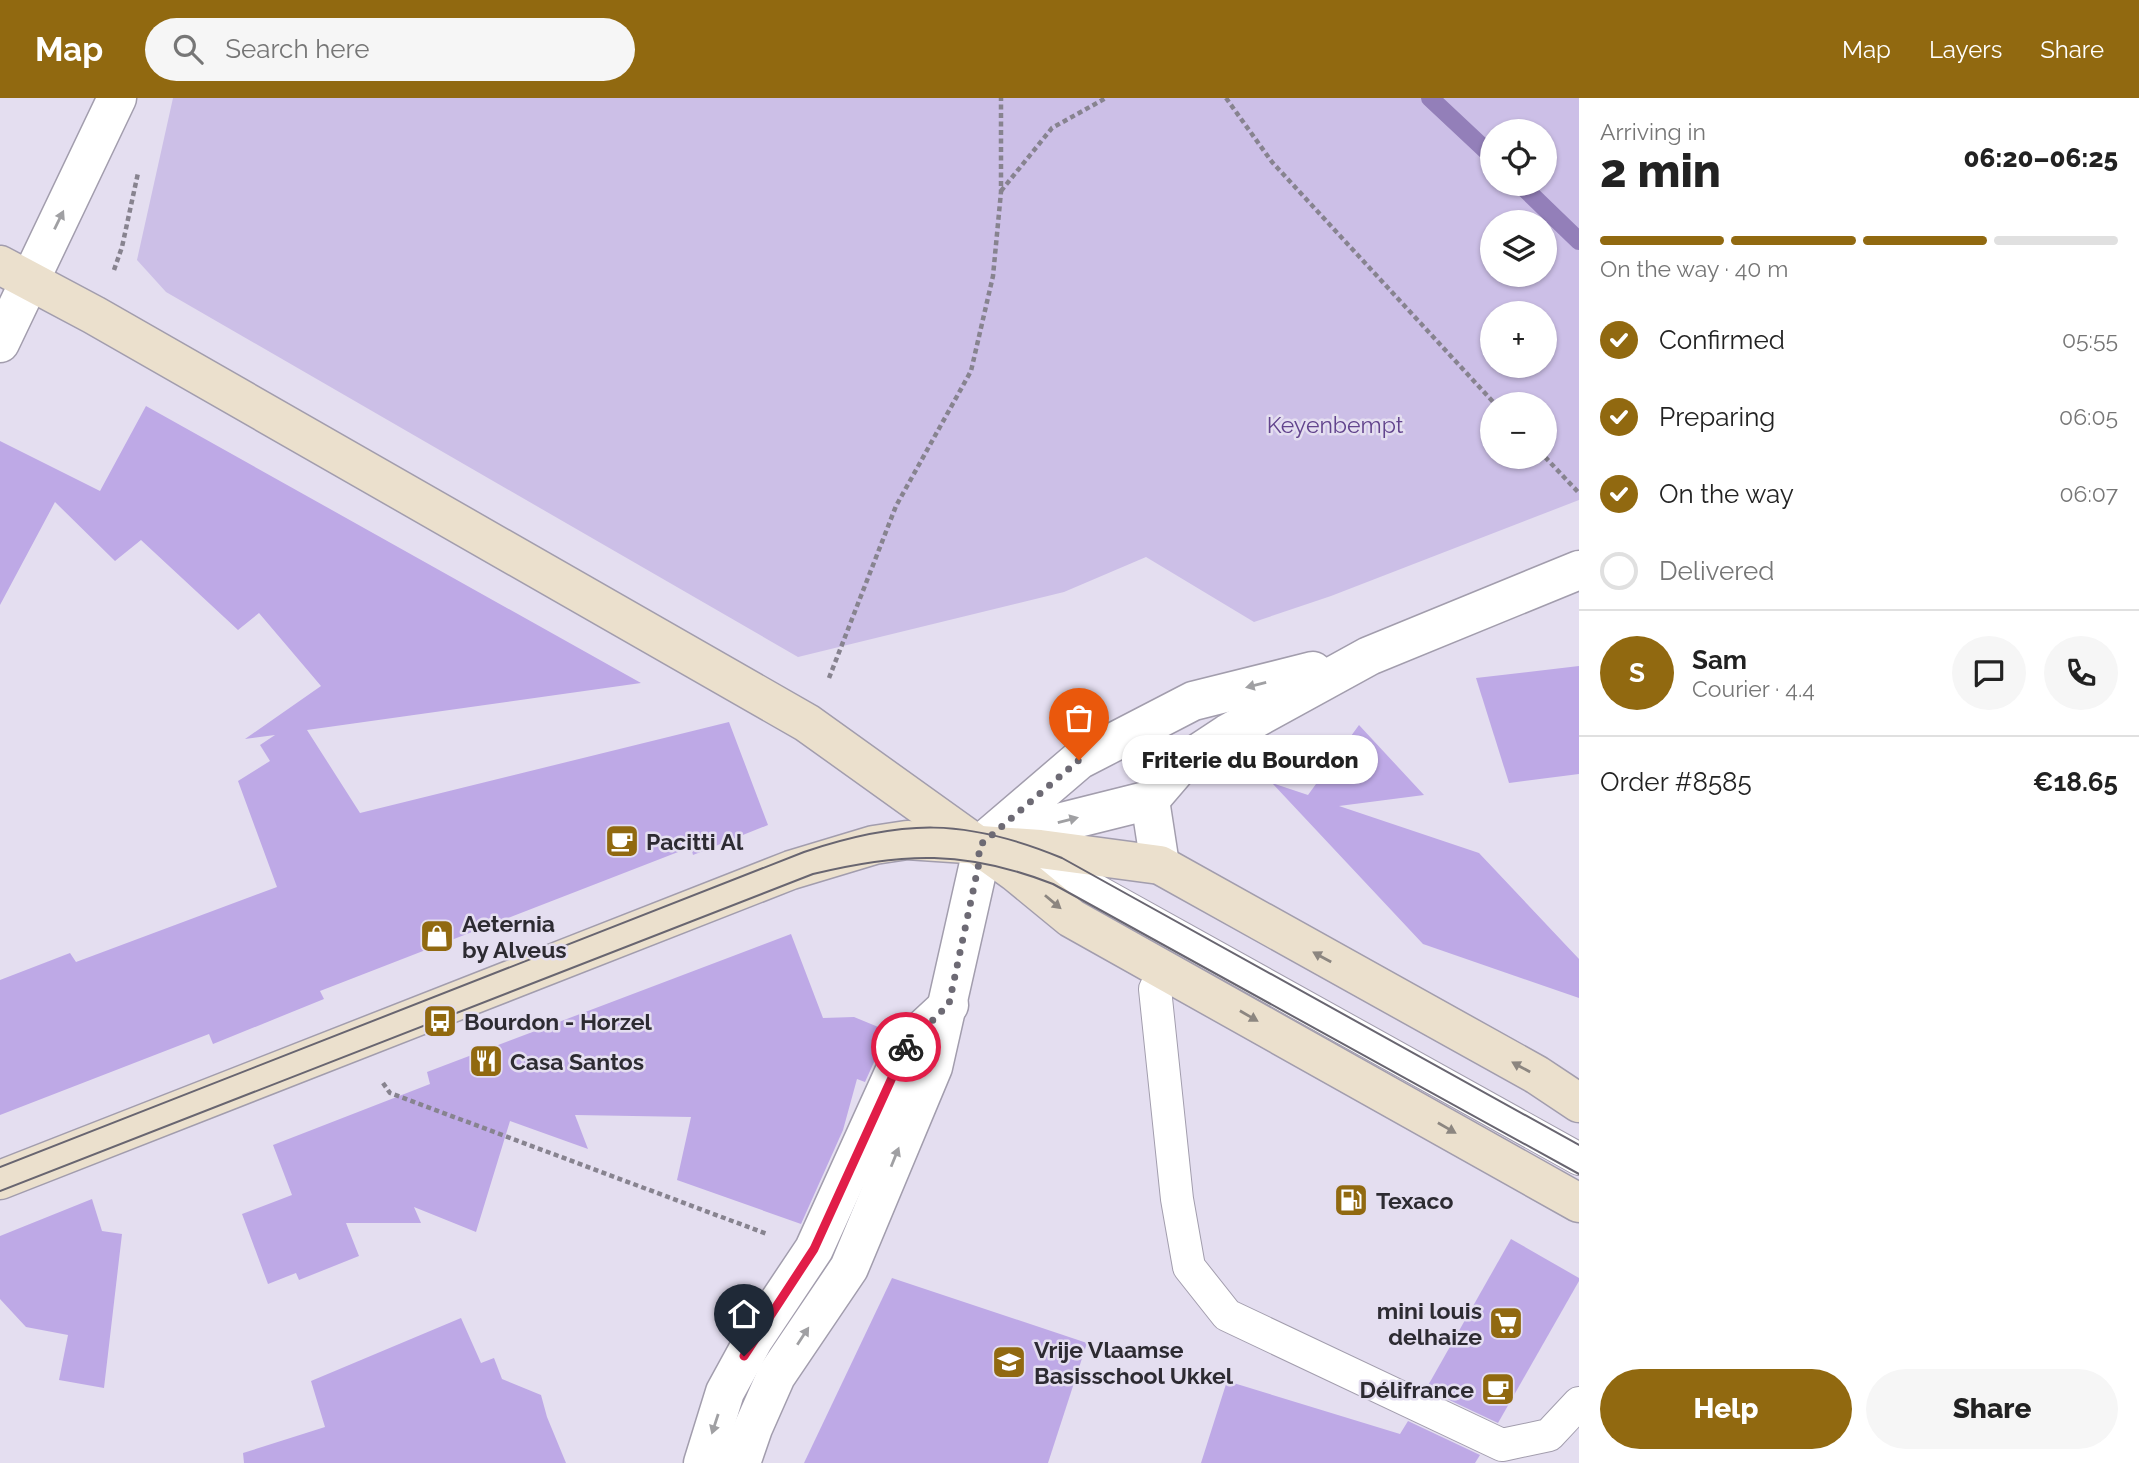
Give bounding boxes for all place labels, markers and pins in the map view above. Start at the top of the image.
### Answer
pin [1049,688,1109,760]
callout: Friterie du Bourdon [1121,736,1376,784]
cafe icon: Pacitti Al [603,822,641,860]
place label: Pacitti Al [646,828,744,855]
place label: Aeternia by Alveus [462,910,567,963]
shop icon: Aeternia by Alveus [418,917,456,955]
bus stop icon: Bourdon - Horzel [421,1002,459,1040]
place label: Bourdon - Horzel [464,1008,653,1035]
restaurant icon: Casa Santos [467,1042,505,1080]
place label: Casa Santos [510,1048,644,1075]
fuel station icon: Texaco [1332,1181,1370,1219]
place label: Texaco [1376,1187,1453,1214]
pin [714,1284,774,1356]
place label: mini louis delhaize [1377,1297,1482,1350]
supermarket icon: mini louis delhaize [1487,1304,1525,1342]
place label: Vrije Vlaamse Basisschool Ukkel [1034,1336,1234,1389]
school or university icon: Vrije Vlaamse Basisschool Ukkel [990,1343,1028,1381]
cafe icon: Délifrance [1479,1370,1517,1408]
place label: Délifrance [1360,1376,1474,1403]

